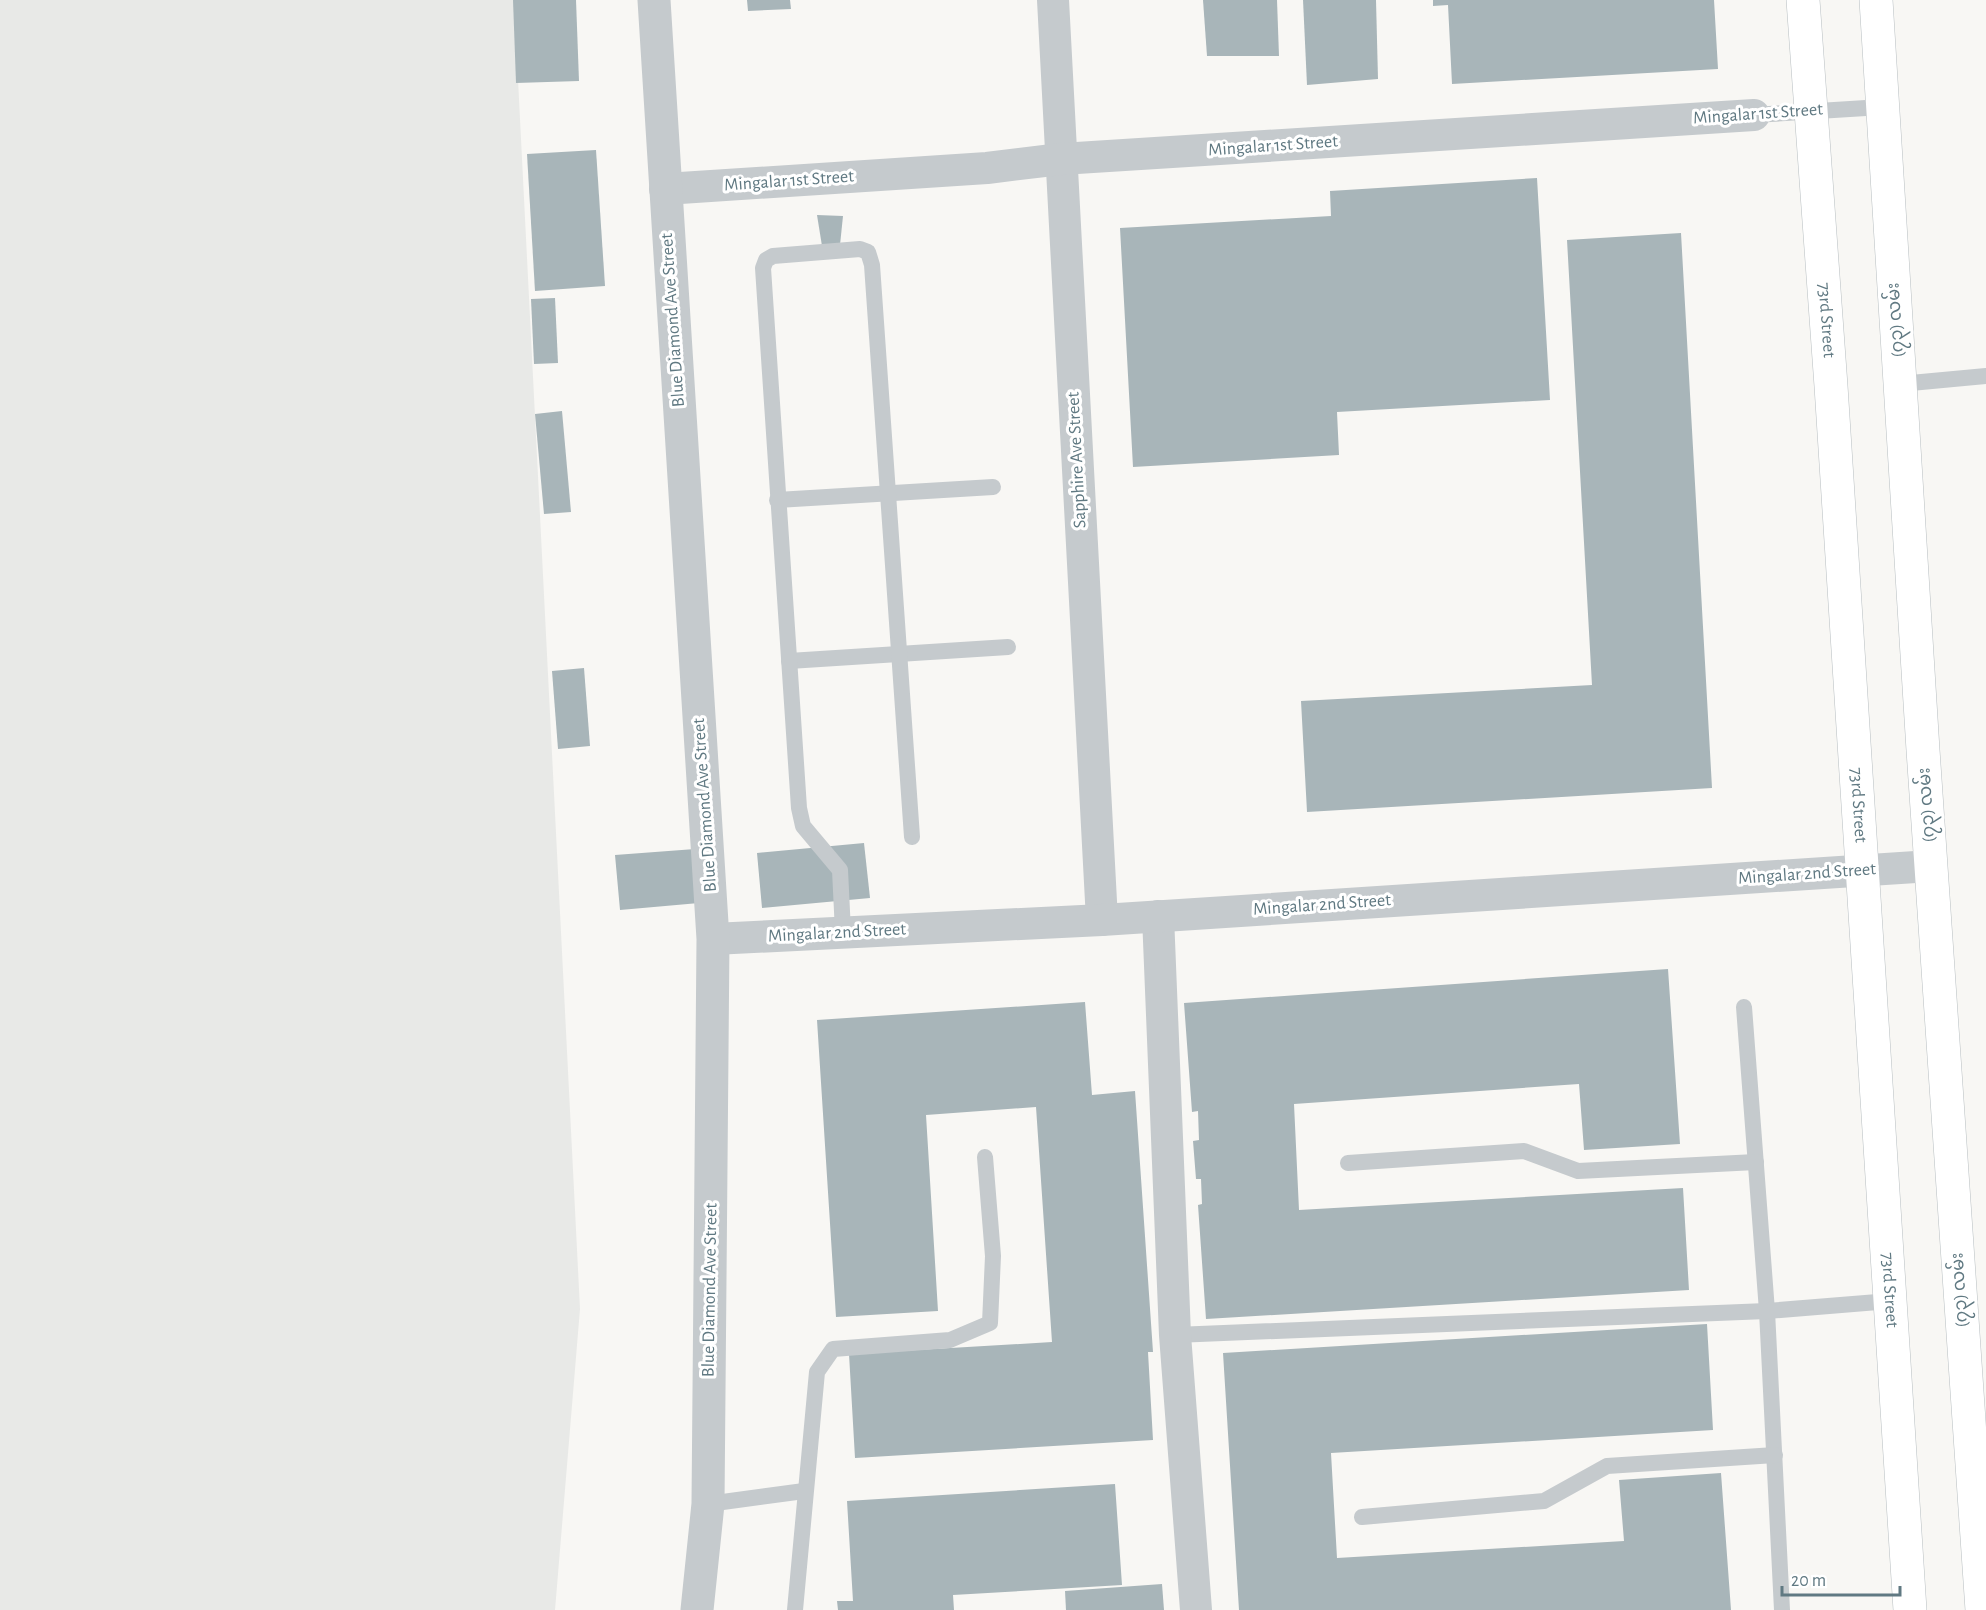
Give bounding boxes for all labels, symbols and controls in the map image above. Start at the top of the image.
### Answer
street label: Mingalar 1st Street [1693,100,1824,128]
street label: Mingalar 1st Street [1208,132,1339,160]
street label: Mingalar 1st Street [724,167,855,195]
street label: Blue Diamond Ave Street [658,232,688,408]
street label: 73rd Street [1815,282,1838,359]
street label: (၇၃) လမ်း [1879,282,1913,358]
street label: Sapphire Ave Street [1064,391,1090,529]
street label: Blue Diamond Ave Street [690,717,720,893]
street label: 73rd Street [1847,767,1869,844]
street label: (၇၃) လမ်း [1910,767,1944,843]
street label: Mingalar 2nd Street [1737,860,1877,888]
street label: Mingalar 2nd Street [1252,891,1392,919]
street label: Mingalar 2nd Street [768,920,907,946]
street label: Blue Diamond Ave Street [699,1202,721,1377]
street label: 73rd Street [1878,1252,1901,1329]
street label: (၇၃) လမ်း [1943,1252,1977,1328]
scale bar [1782,1559,1900,1597]
text: 20 m [1791,1572,1826,1590]

